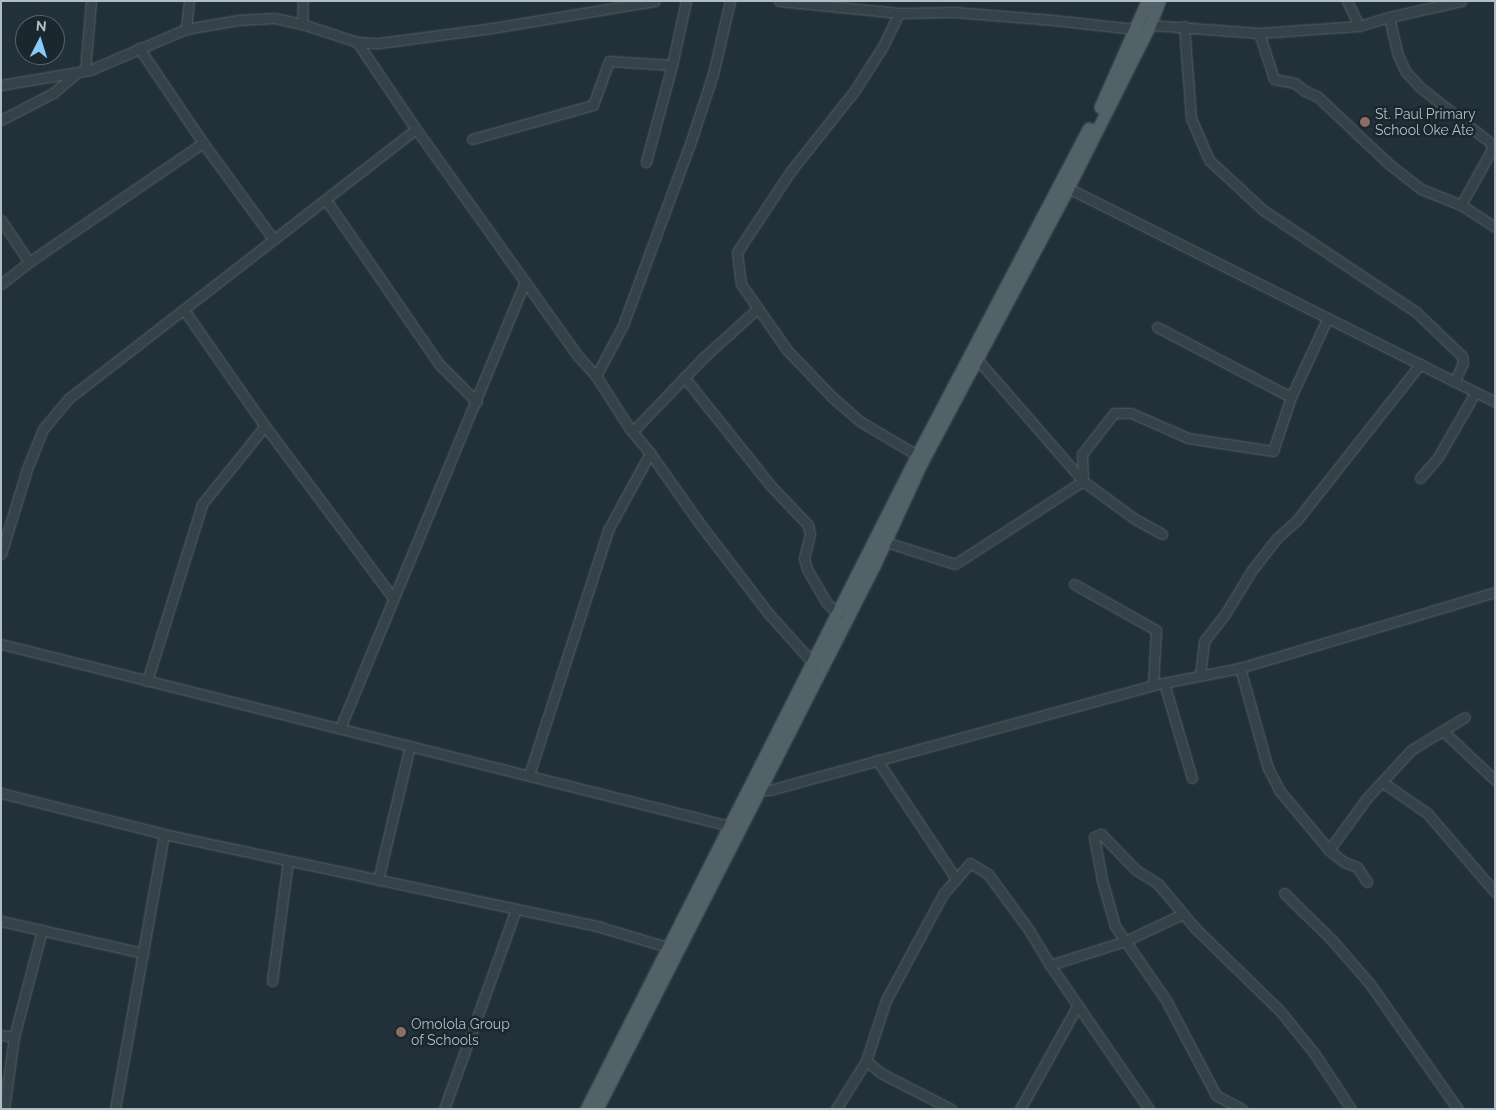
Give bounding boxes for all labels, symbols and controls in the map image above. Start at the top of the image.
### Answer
north arrow [15,15,65,65]
text: N [35,18,47,34]
place label: St. Paul Primary School Oke Ate [1375,106,1476,138]
marker: St. Paul Primary School Oke Ate [1359,116,1371,128]
place label: Omolola Group of Schools [411,1016,510,1048]
marker: Omolola Group of Schools [395,1026,407,1038]

